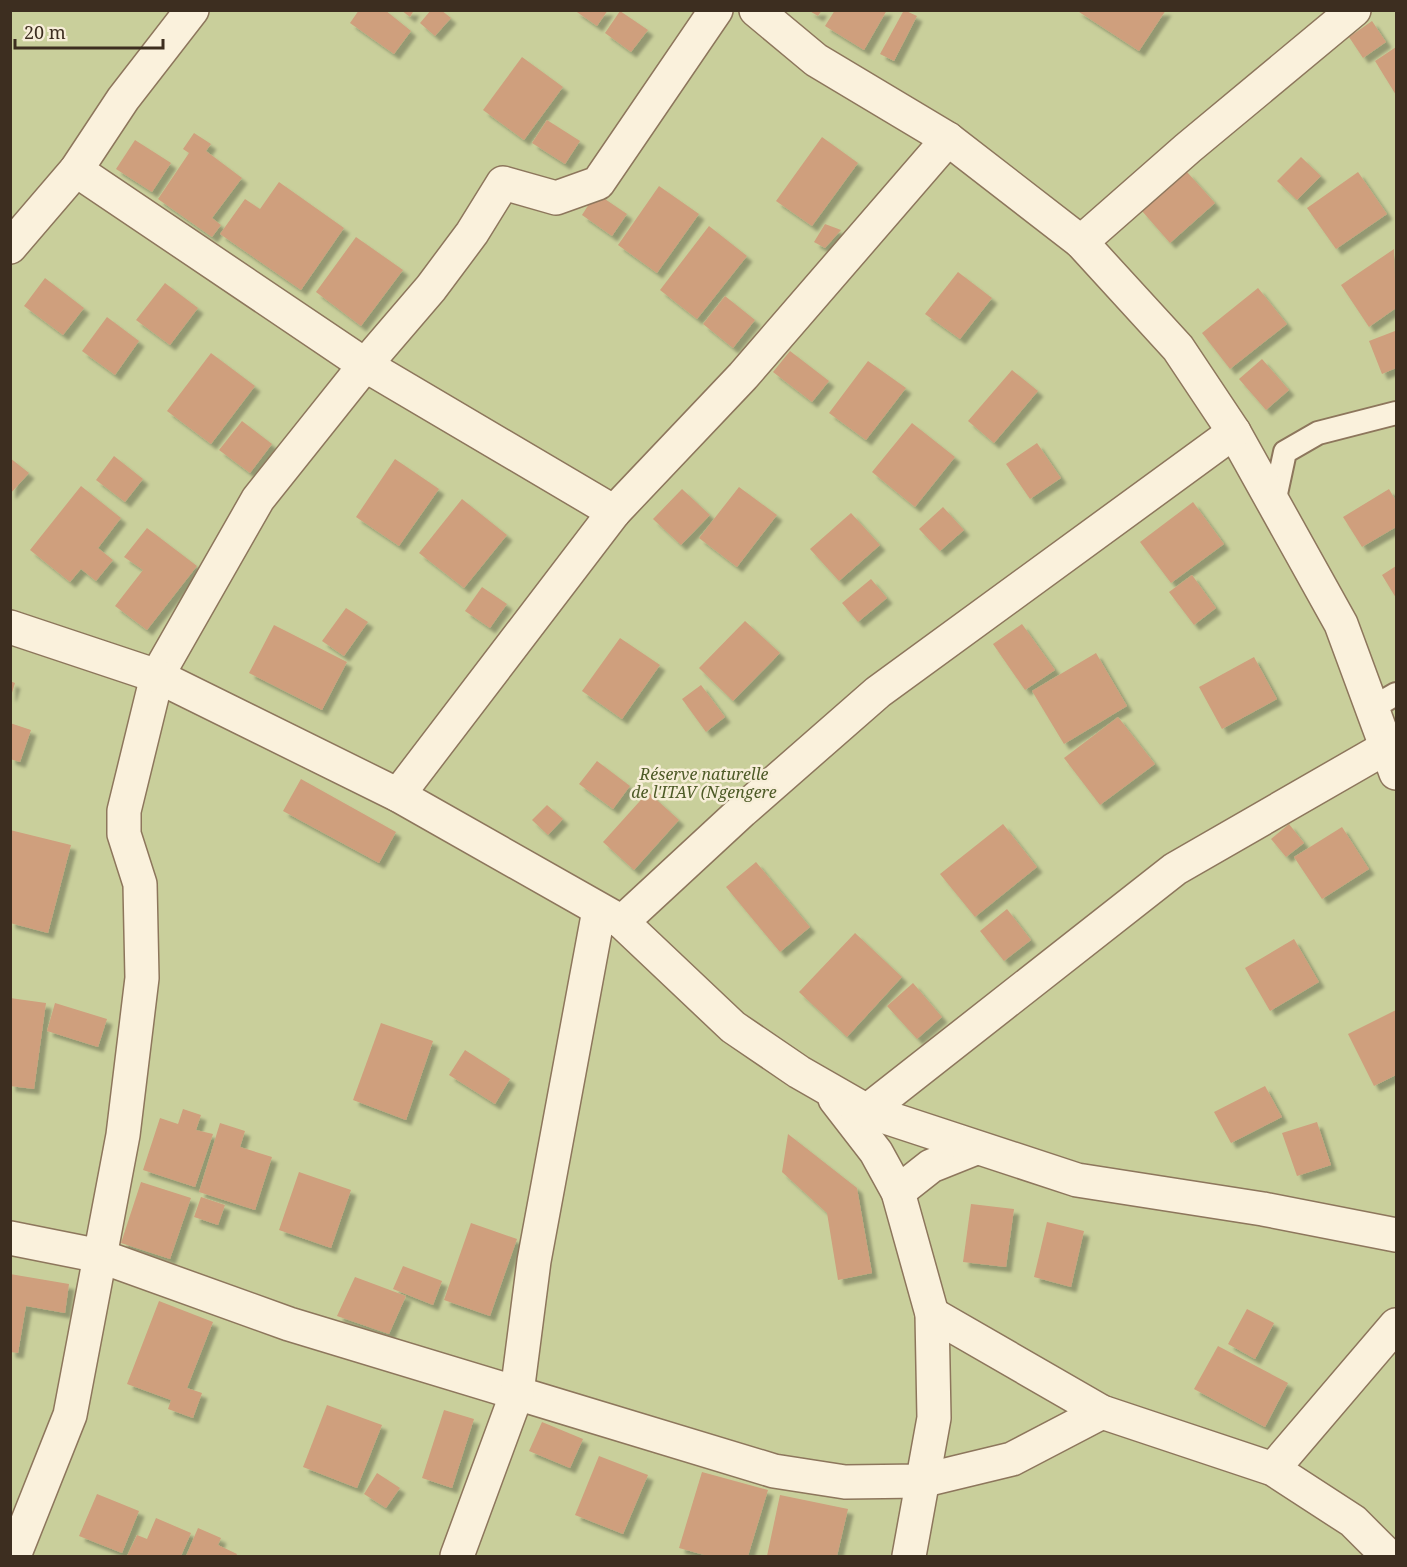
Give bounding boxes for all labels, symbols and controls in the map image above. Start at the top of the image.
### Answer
scale bar [15,12,164,50]
text: 20 m [24,20,66,44]
park label: Réserve naturelle de l'ITAV (Ngengere [631,763,777,803]

